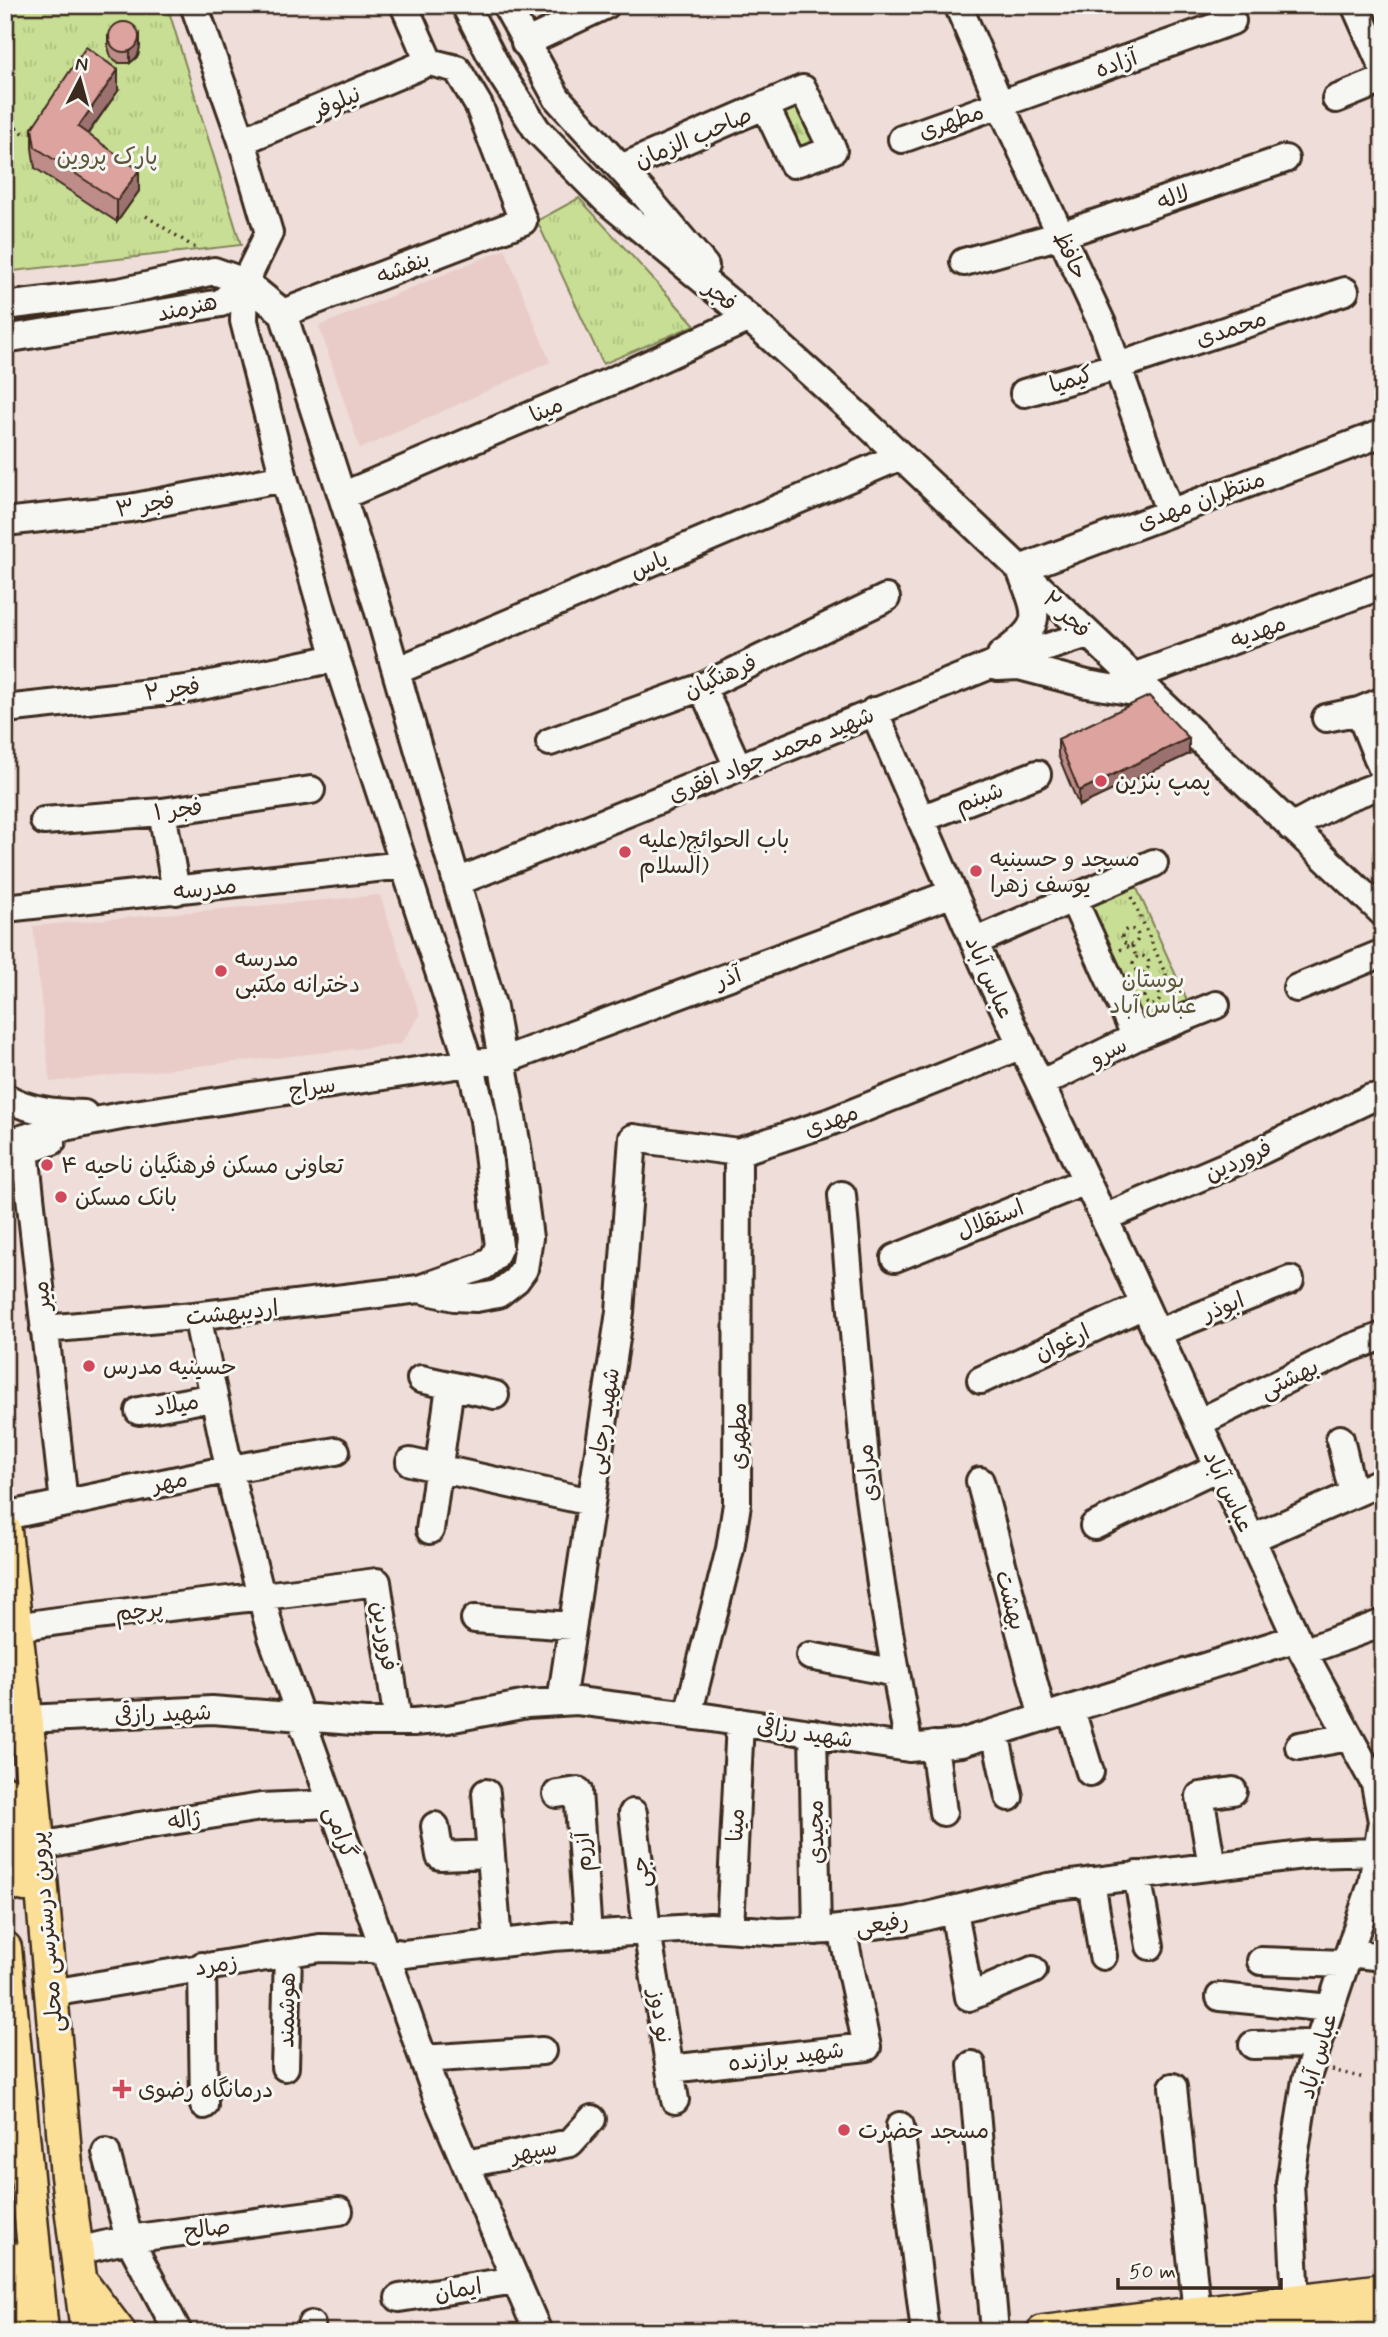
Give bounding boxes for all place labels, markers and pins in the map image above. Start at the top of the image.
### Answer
place label: پمپ بنزین [1115,768,1211,798]
marker: پمپ بنزین [1093,773,1109,789]
place label: باب الحوائج(علیه السلام) [639,826,790,883]
marker: باب الحوائج(علیه السلام) [617,844,633,860]
place label: مسجد و حسینیه یوسف زهرا [990,845,1140,901]
marker: مسجد و حسینیه یوسف زهرا [968,863,984,879]
place label: مدرسه دخترانه مکتبی [235,945,360,1001]
marker: مدرسه دخترانه مکتبی [213,963,229,979]
place label: تعاونی مسکن فرهنگیان ناحیه ۴ [61,1152,344,1182]
marker: تعاونی مسکن فرهنگیان ناحیه ۴ [39,1157,55,1173]
place label: بانک مسکن [75,1184,177,1214]
marker: بانک مسکن [53,1189,69,1205]
place label: حسینیه مدرس [103,1353,237,1383]
marker: حسینیه مدرس [81,1358,97,1374]
place label: درمانگاه رضوی [138,2076,273,2106]
marker: درمانگاه رضوی [112,2079,132,2099]
place label: مسجد حضرت [858,2117,989,2147]
marker: مسجد حضرت [836,2122,852,2138]

